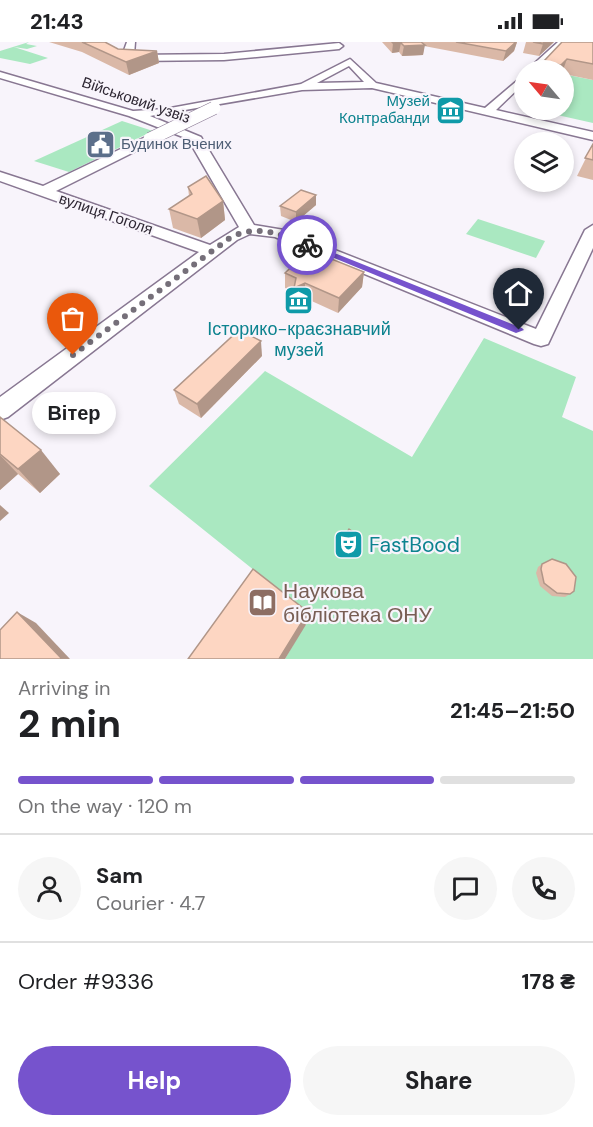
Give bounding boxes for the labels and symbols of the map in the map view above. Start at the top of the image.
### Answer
north arrow [514,60,574,120]
street label: Військовий узвіз [79,72,193,128]
place label: Музей Контрабанди [339,91,430,128]
museum icon: Музей Контрабанди [435,94,467,126]
public building icon: Будинок Вчених [84,128,116,160]
place label: Будинок Вчених [121,134,232,154]
street label: вулиця Гоголя [56,189,156,239]
courier [277,215,337,275]
pin [493,268,544,330]
museum icon: Історико-краєзнавчий музей [283,284,315,316]
pin [47,293,98,355]
place label: Історико-краєзнавчий музей [207,317,391,362]
callout: Вітер [31,391,115,433]
theatre icon: FastBood [332,529,364,561]
place label: FastBood [369,531,460,559]
place label: Наукова бібліотека ОНУ [283,577,432,629]
library icon: Наукова бібліотека ОНУ [246,587,278,619]

